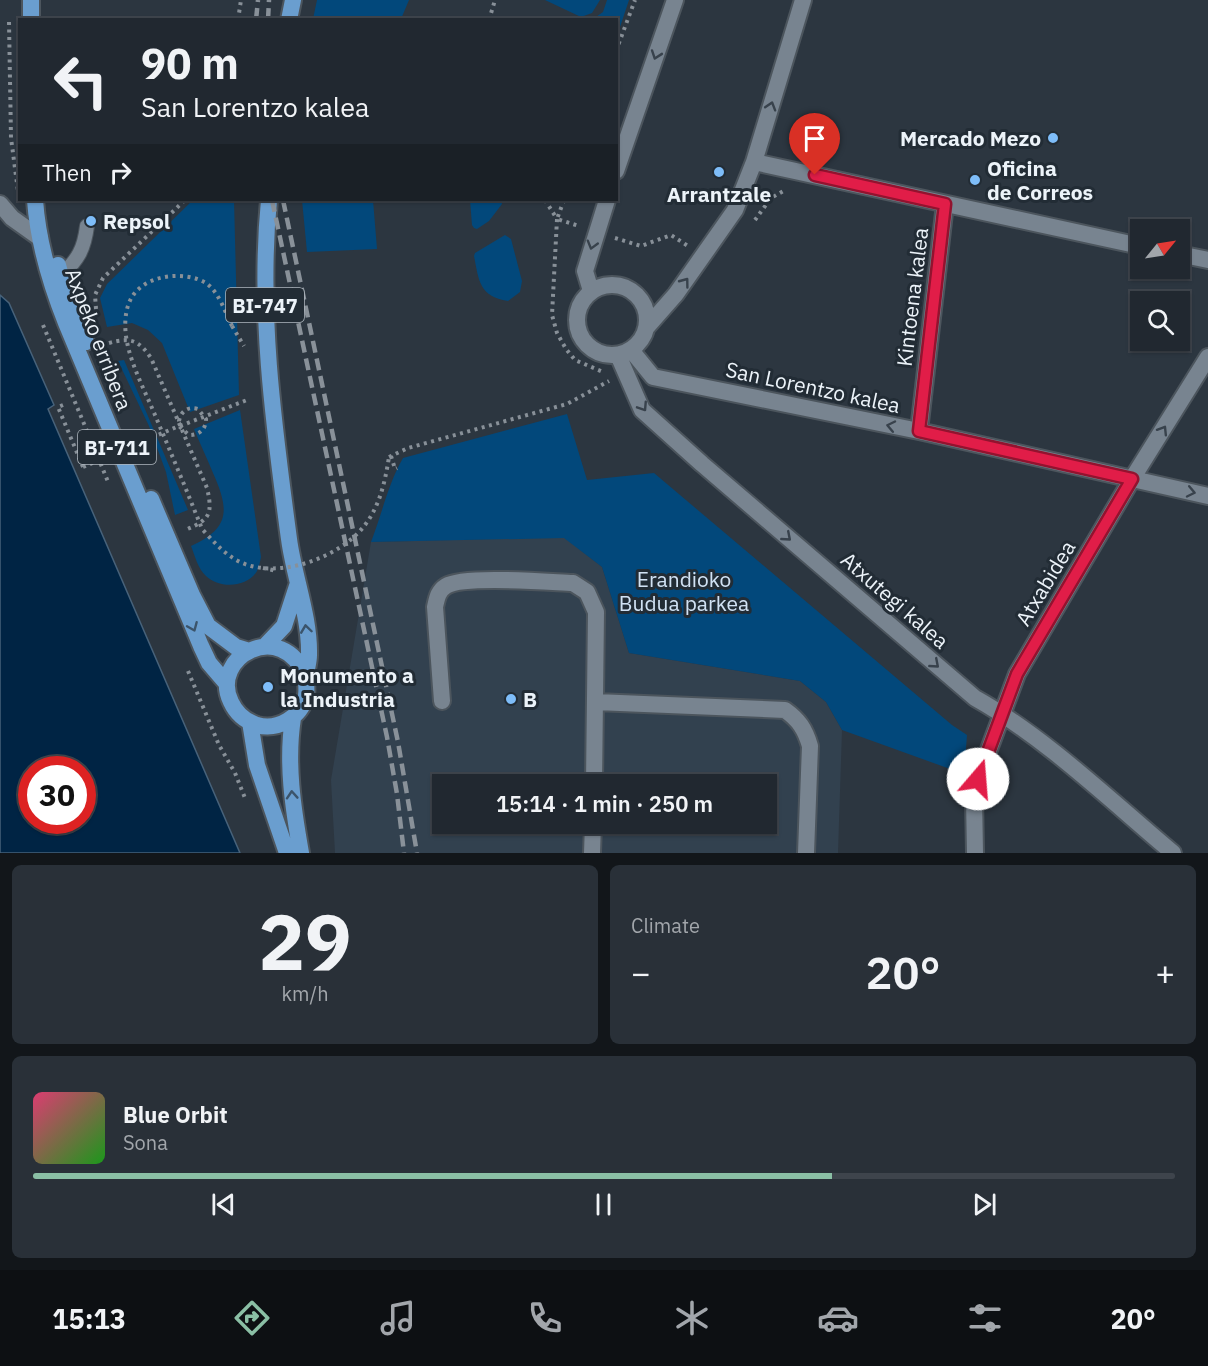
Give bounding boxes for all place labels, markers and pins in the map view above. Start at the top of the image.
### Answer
pin [789,113,840,175]
place label: Mercado Mezo [900,124,1041,152]
marker: Mercado Mezo [1046,131,1060,145]
place label: Oficina de Correos [987,154,1093,206]
marker: Arrantzale [712,165,726,179]
marker: Oficina de Correos [968,173,982,187]
place label: Arrantzale [667,180,771,208]
place label: Repsol [103,207,170,235]
marker: Repsol [84,214,98,228]
place label: Monumento a la Industria [280,661,414,713]
marker: Monumento a la Industria [261,680,275,694]
place label: B [523,685,537,713]
marker: B [504,692,518,706]

